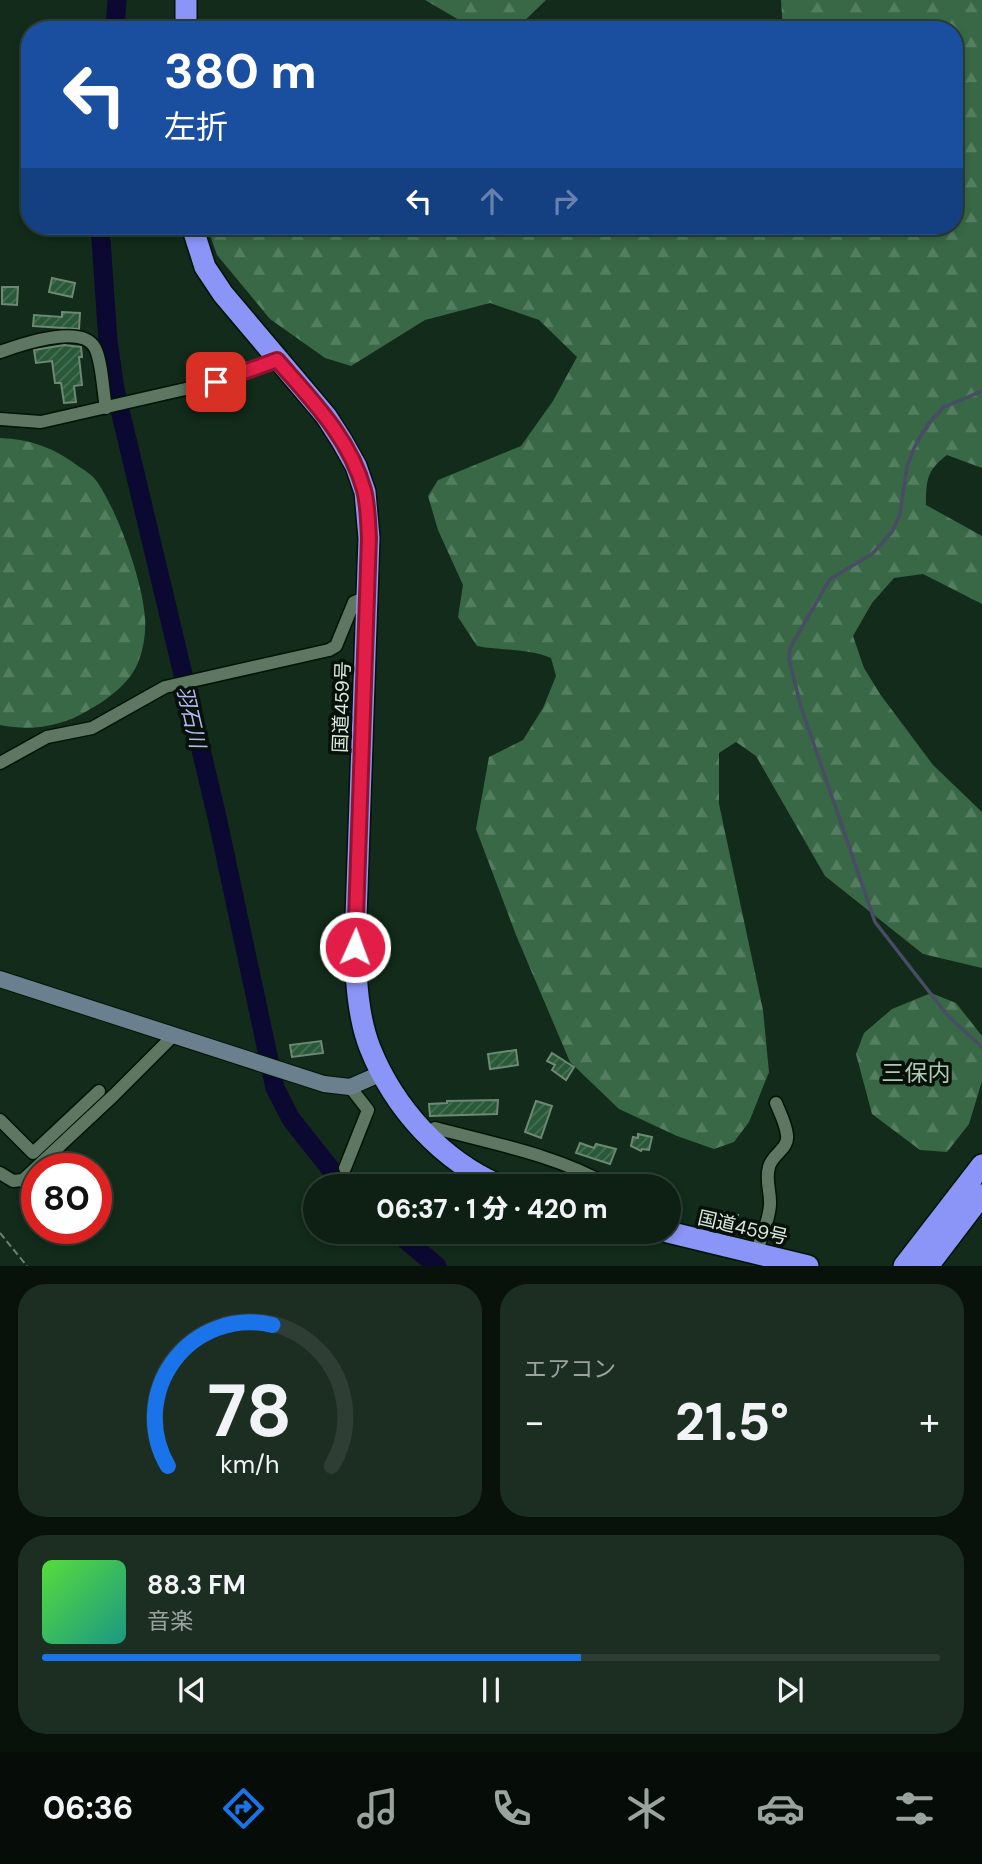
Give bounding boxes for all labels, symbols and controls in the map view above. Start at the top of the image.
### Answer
text: 380 m [164,39,317,103]
icon: left [49,49,140,140]
text: 左折 [164,106,228,148]
icon: left [400,182,438,220]
icon: ahead [473,182,511,220]
icon: right [546,182,584,220]
pin [186,352,246,412]
icon: arrive [197,363,235,401]
street label: 国道459号 [327,661,356,753]
water label: 羽石川 [170,683,212,753]
position arrow [318,910,392,984]
district label: 三保内 [882,1058,951,1088]
speed limit sign: 80 [21,1153,112,1244]
text: 06:37 · 1 分 · 420 m [376,1192,608,1226]
street label: 国道459号 [695,1205,790,1250]
text: エアコン [524,1354,616,1384]
text: 78 [208,1365,292,1460]
text: 21.5° [675,1388,789,1456]
text: − [524,1397,545,1447]
text: + [919,1397,940,1447]
text: km/h [220,1448,280,1481]
text: 88.3 FM [147,1568,246,1602]
text: 音楽 [147,1606,193,1636]
icon: previous [173,1671,211,1709]
icon: pause [472,1671,510,1709]
icon: next [771,1671,809,1709]
icon: directions [219,1784,268,1833]
icon: music [353,1784,402,1833]
icon: phone [487,1784,536,1833]
icon: climate [622,1784,671,1833]
icon: car [756,1784,805,1833]
icon: filters [890,1784,939,1833]
text: 06:36 [43,1787,133,1829]

